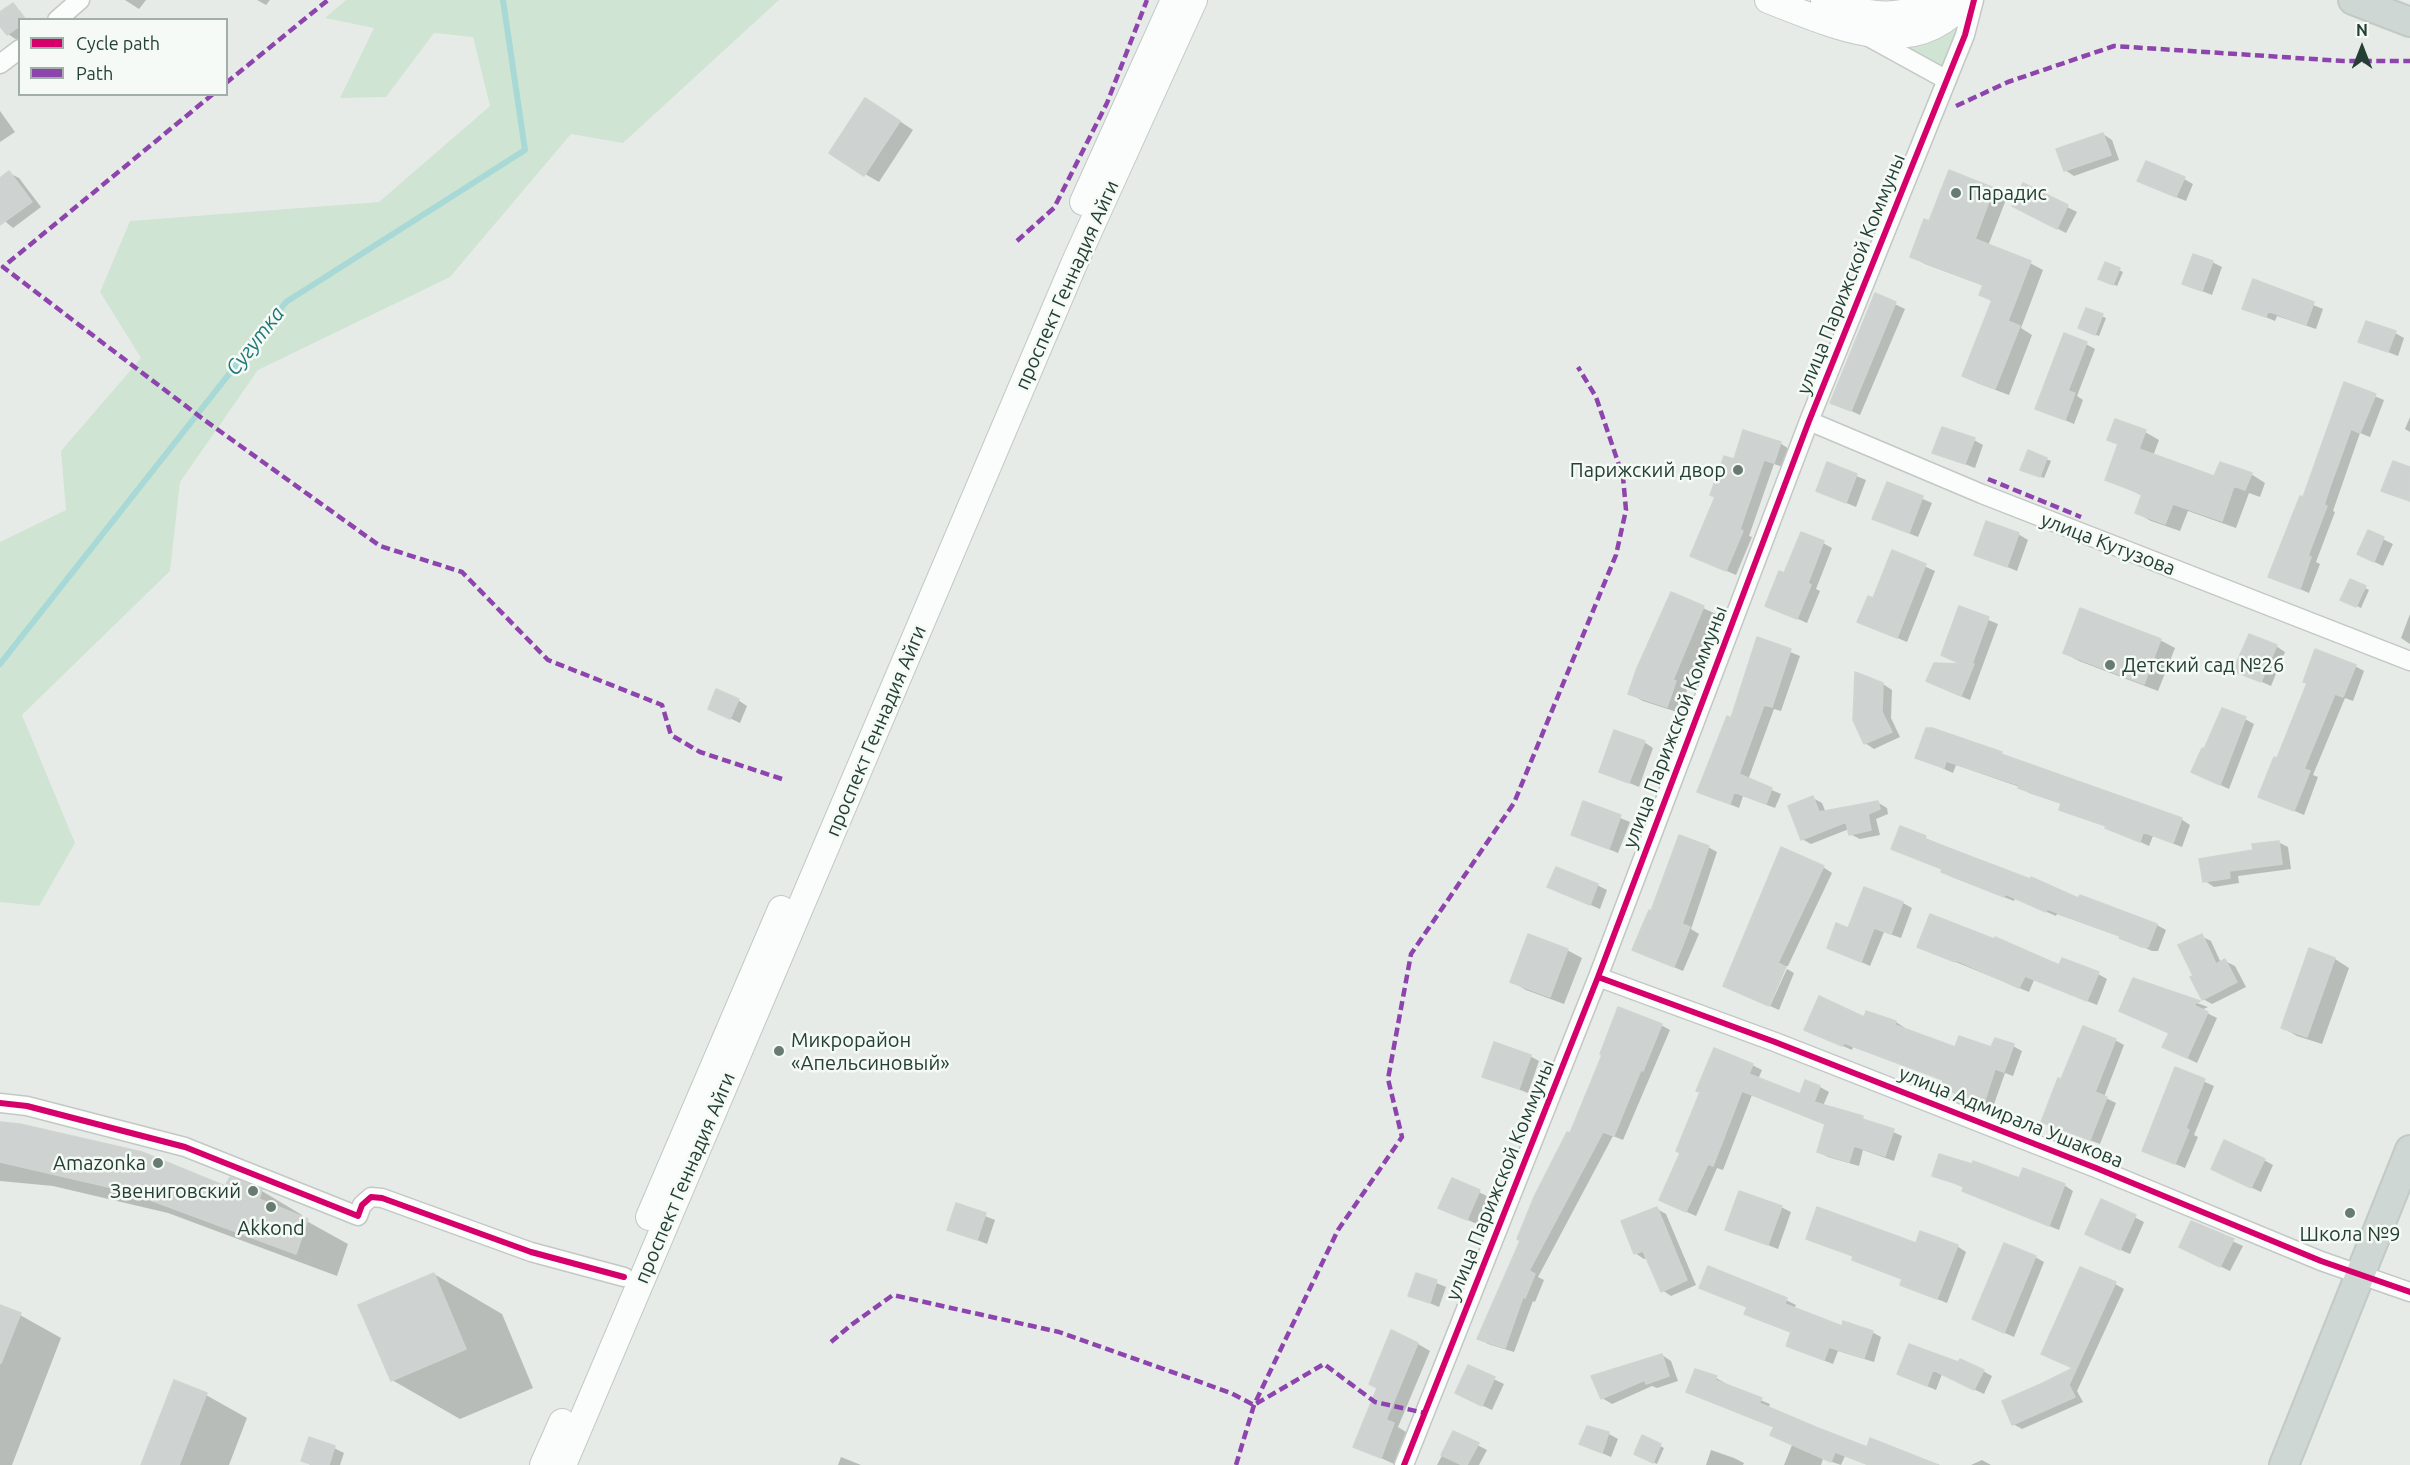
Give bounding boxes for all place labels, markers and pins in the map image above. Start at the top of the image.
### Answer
place label: Парадис [1968,181,2047,205]
marker: Парадис [1949,186,1963,200]
place label: Парижский двор [1570,458,1726,482]
marker: Парижский двор [1731,463,1745,477]
place label: Детский сад №26 [2122,653,2284,677]
marker: Детский сад №26 [2103,658,2117,672]
place label: Микрорайон «Апельсиновый» [791,1028,950,1075]
marker: Микрорайон «Апельсиновый» [772,1044,786,1058]
place label: Amazonka [53,1151,146,1175]
marker: Amazonka [151,1156,165,1170]
place label: Звениговский [110,1179,241,1203]
marker: Звениговский [246,1184,260,1198]
marker: Akkond [264,1200,278,1214]
marker: Школа №9 [2343,1206,2357,1220]
place label: Akkond [237,1216,305,1240]
place label: Школа №9 [2300,1222,2400,1246]

